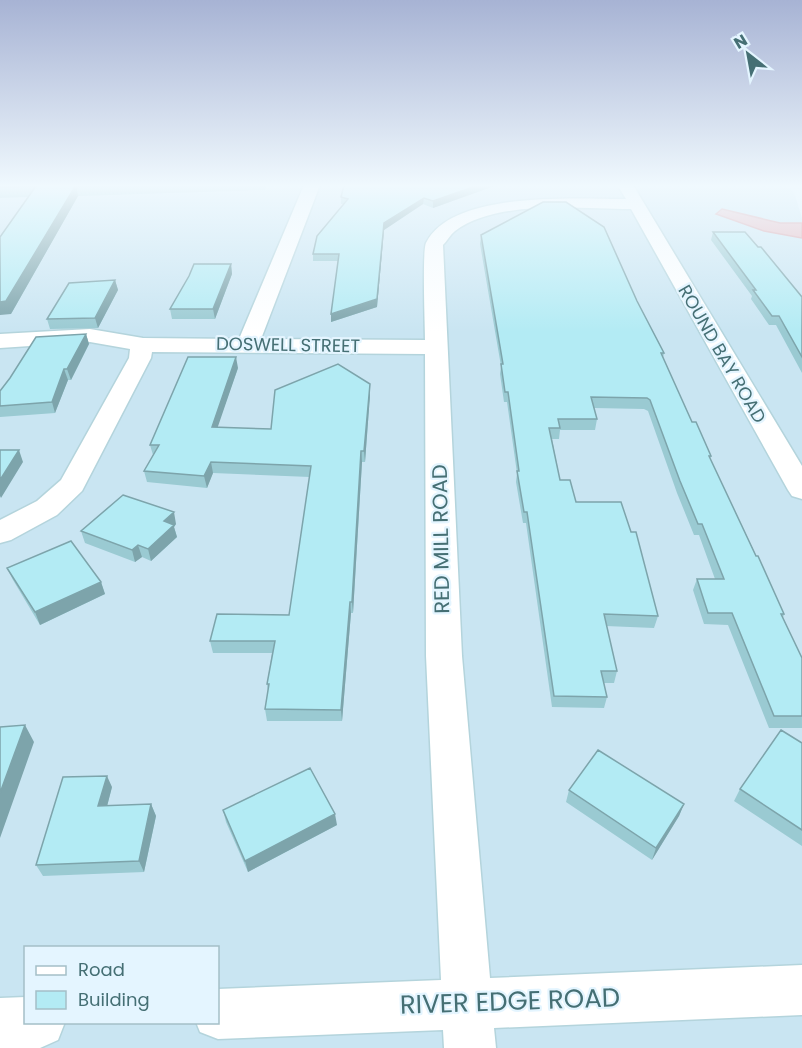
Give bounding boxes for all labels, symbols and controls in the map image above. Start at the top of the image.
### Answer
north arrow [718,24,778,84]
text: N [729,29,752,55]
street label: ROUND BAY ROAD [673,280,772,427]
street label: DOSWELL STREET [216,331,360,358]
street label: RED MILL ROAD [425,464,456,614]
legend [24,946,219,1024]
text: Road [78,957,125,982]
street label: RIVER EDGE ROAD [399,979,621,1023]
text: Building [78,987,150,1012]

